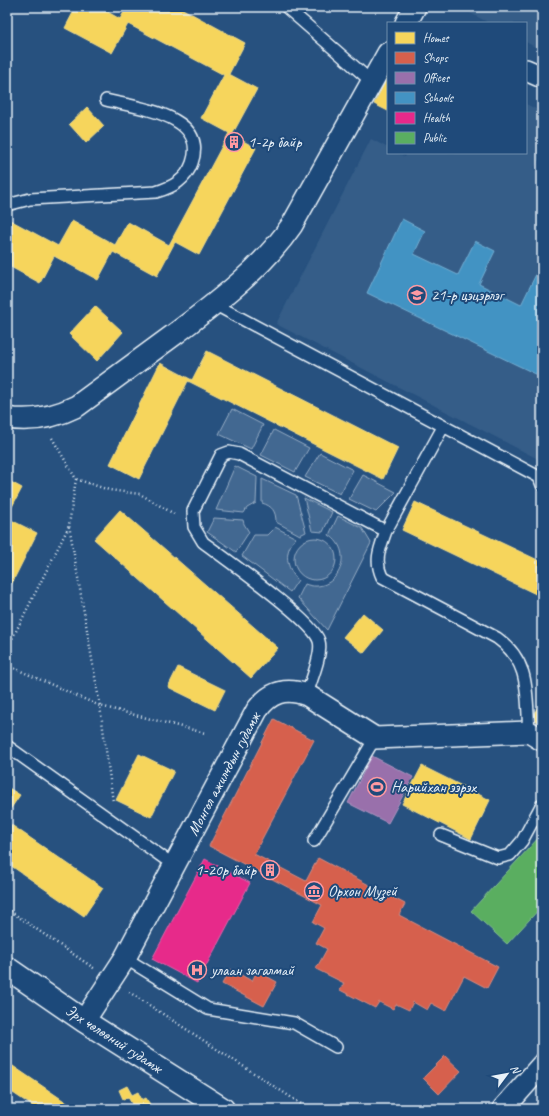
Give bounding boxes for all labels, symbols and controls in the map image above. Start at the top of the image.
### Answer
legend [387,22,527,154]
text: Homes [423,30,450,46]
text: Shops [423,50,448,66]
text: Offices [423,70,450,86]
text: Schools [423,90,455,106]
text: Health [423,110,450,126]
text: Public [423,130,447,146]
building icon: 1-2р байр [223,131,245,153]
place label: 1-2р байр [248,132,303,152]
school or university icon: 21-р цэцэрлэг [406,284,428,306]
place label: 21-р цэцэрлэг [431,285,506,305]
street label: Монгол ажилчдын гудамж [183,707,266,839]
sports icon: Нарийхан ээрэх [366,776,388,798]
place label: Нарийхан ээрэх [391,777,477,797]
building icon: 1-20р байр [259,859,281,881]
place label: 1-20р байр [195,860,257,880]
museum icon: Орхон Myзей [303,880,325,902]
place label: Орхон Myзей [328,881,398,901]
hospital icon: улаан загалмай [186,959,208,981]
place label: улаан загалмай [210,960,295,980]
street label: Эрх чөлөөний гудамж [62,1000,168,1079]
north arrow [487,1054,527,1094]
text: N [508,1062,524,1077]

